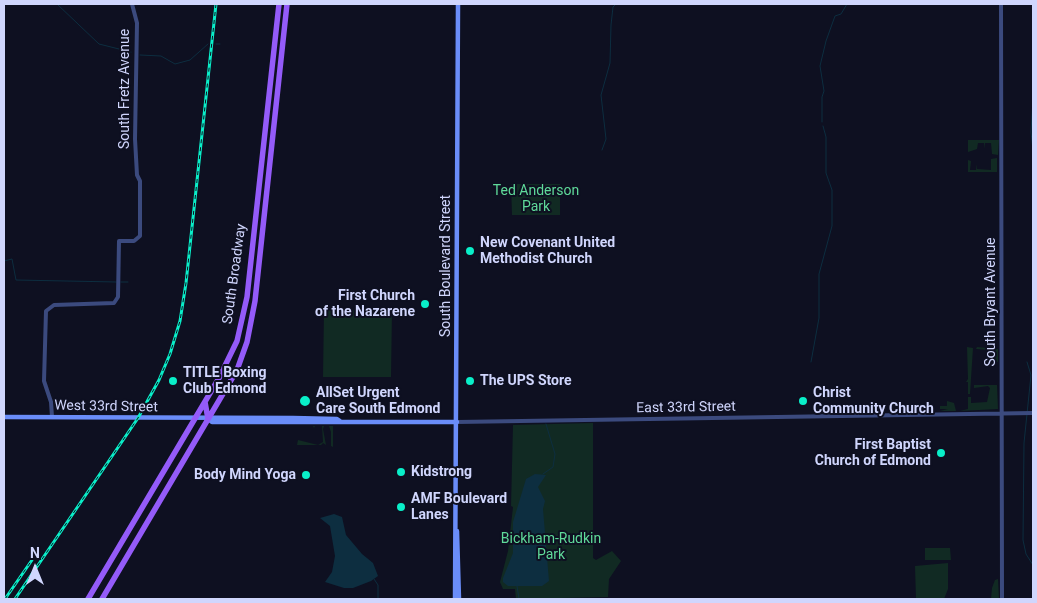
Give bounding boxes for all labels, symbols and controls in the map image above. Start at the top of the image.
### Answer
street label: South Fretz Avenue [117,29,133,149]
park label: Ted Anderson Park [493,183,579,216]
street label: South Boulevard Street [438,195,454,337]
street label: South Broadway [220,223,250,325]
place label: New Covenant United Methodist Church [480,235,615,268]
street label: South Bryant Avenue [983,237,999,367]
marker: New Covenant United Methodist Church [464,245,476,257]
place label: First Church of the Nazarene [315,288,415,321]
marker: First Church of the Nazarene [419,298,431,310]
place label: TITLE Boxing Club Edmond [183,365,267,398]
place label: The UPS Store [480,373,572,389]
marker: TITLE Boxing Club Edmond [167,375,179,387]
marker: The UPS Store [464,375,476,387]
place label: AllSet Urgent Care South Edmond [316,385,440,418]
place label: Christ Community Church [813,385,934,418]
marker: AllSet Urgent Care South Edmond [298,394,312,408]
marker: Christ Community Church [797,395,809,407]
street label: West 33rd Street [54,398,158,416]
street label: East 33rd Street [636,399,736,417]
place label: First Baptist Church of Edmond [815,437,931,470]
marker: First Baptist Church of Edmond [935,447,947,459]
place label: Kidstrong [411,464,472,480]
marker: Kidstrong [395,466,407,478]
place label: Body Mind Yoga [194,467,296,483]
marker: Body Mind Yoga [300,469,312,481]
place label: AMF Boulevard Lanes [411,491,507,524]
marker: AMF Boulevard Lanes [395,501,407,513]
park label: Bickham-Rudkin Park [501,531,601,564]
north arrow [10,543,60,593]
text: N [30,545,40,561]

